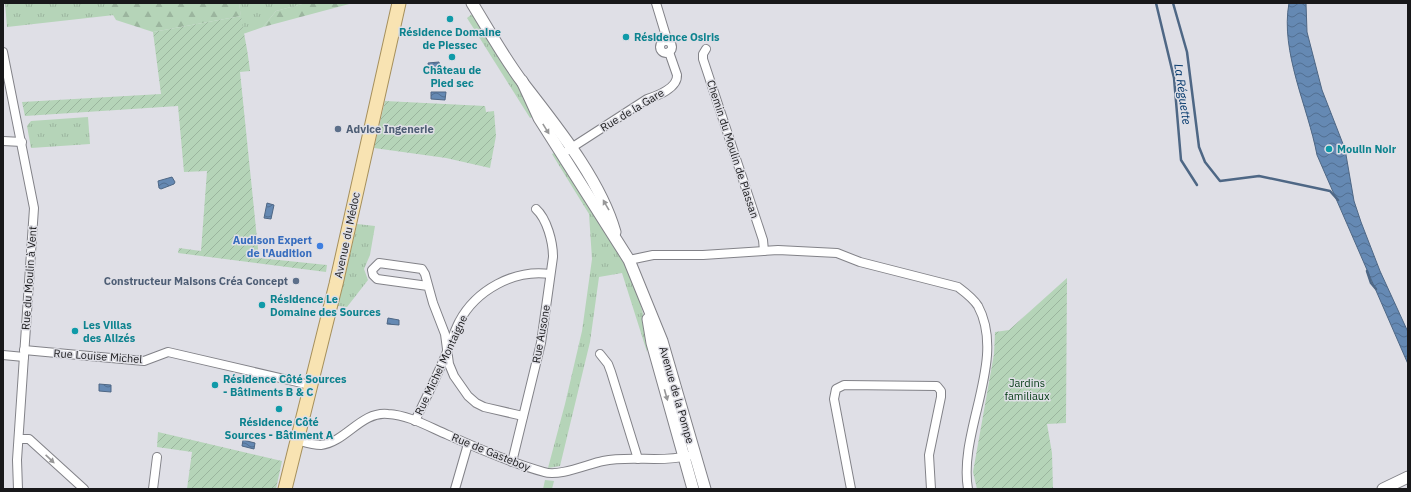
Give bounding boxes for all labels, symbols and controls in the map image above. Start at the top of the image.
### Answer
marker: Résidence Domaine de Piessec [445,14,455,24]
place label: Résidence Domaine de Piessec [399,25,501,52]
place label: Résidence Osiris [634,30,720,44]
marker: Résidence Osiris [621,32,631,42]
marker: Château de Pied sec [447,52,457,62]
place label: Château de Pied sec [423,63,481,90]
water label: La Réguette [1171,63,1195,125]
street label: Chemin du Moulin de Plassan [704,78,762,220]
street label: Rue de la Gare [598,85,666,135]
place label: Advice Ingenerie [346,122,434,136]
one-way arrow [542,123,550,134]
marker: Advice Ingenerie [333,124,343,134]
place label: Moulin Noir [1337,142,1397,156]
marker: Moulin Noir [1324,144,1334,154]
street label: Avenue du Médoc [331,190,363,279]
one-way arrow [602,199,609,211]
street label: Rue du Moulin à Vent [18,225,40,330]
place label: Audison Expert de l'Audition [233,233,312,260]
marker: Audison Expert de l'Audition [315,241,325,251]
place label: Constructeur Maisons Créa Concept [104,274,288,288]
marker: Constructeur Maisons Créa Concept [291,276,301,286]
place label: Résidence Le Domaine des Sources [270,292,381,319]
marker: Résidence Le Domaine des Sources [257,300,267,310]
street label: Rue Ausone [529,304,553,364]
street label: Rue Michel Montaigne [412,313,470,417]
place label: Les Villas des Alizés [83,318,136,345]
marker: Les Villas des Alizés [70,326,80,336]
street label: Avenue de la Pompe [656,345,698,445]
street label: Rue Louise Michel [53,346,143,366]
place label: Résidence Côté Sources - Bâtiments B & C [223,372,347,399]
park label: Jardins familiaux [1004,376,1050,403]
marker: Résidence Côté Sources - Bâtiments B & C [210,380,220,390]
one-way arrow [663,390,669,402]
marker: Résidence Côté Sources - Bâtiment A [274,404,284,414]
place label: Résidence Côté Sources - Bâtiment A [225,415,334,442]
street label: Rue de Gasteboy [450,430,533,474]
one-way arrow [45,454,55,463]

